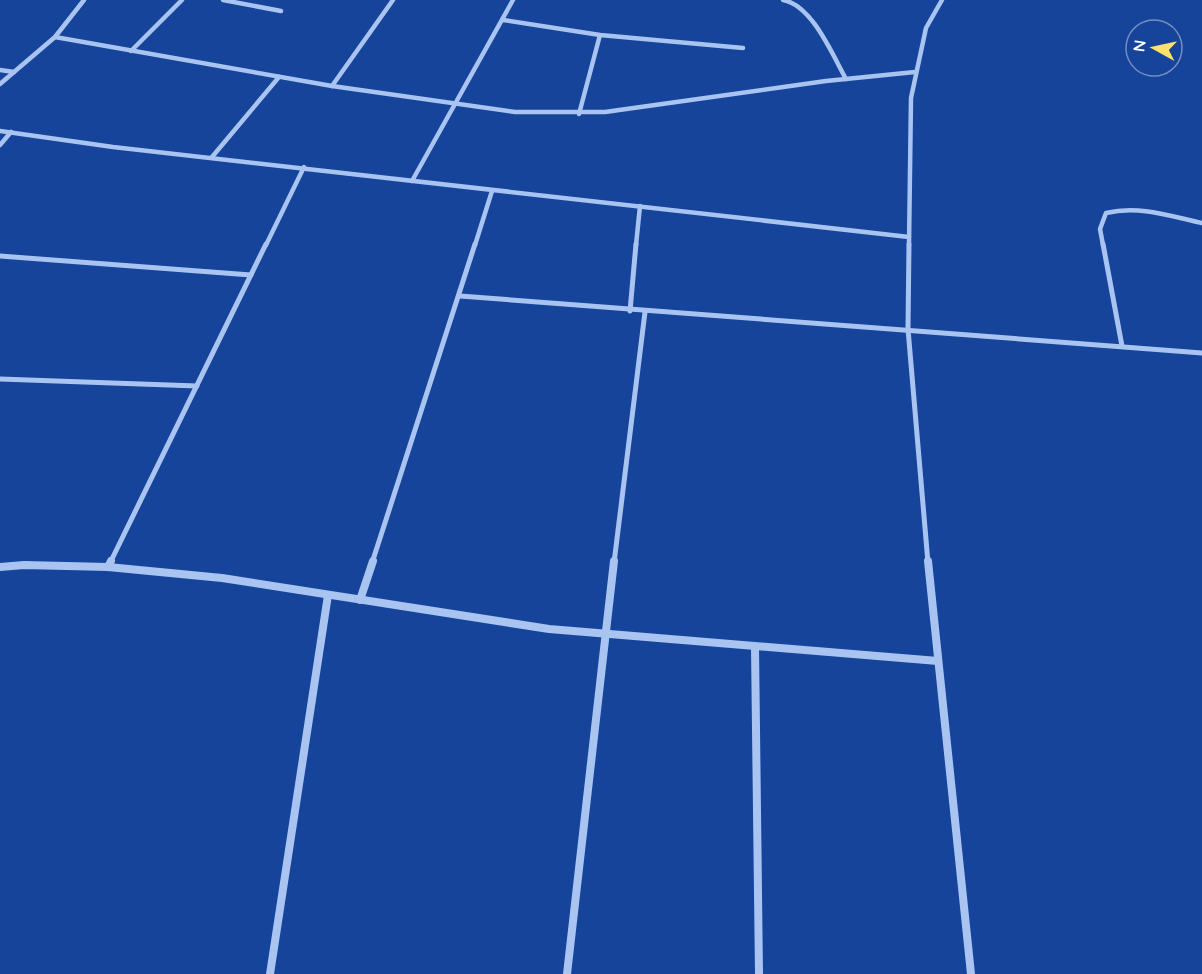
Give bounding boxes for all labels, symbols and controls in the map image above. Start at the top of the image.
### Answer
north arrow [1124,18,1184,78]
text: N [1128,39,1150,53]

